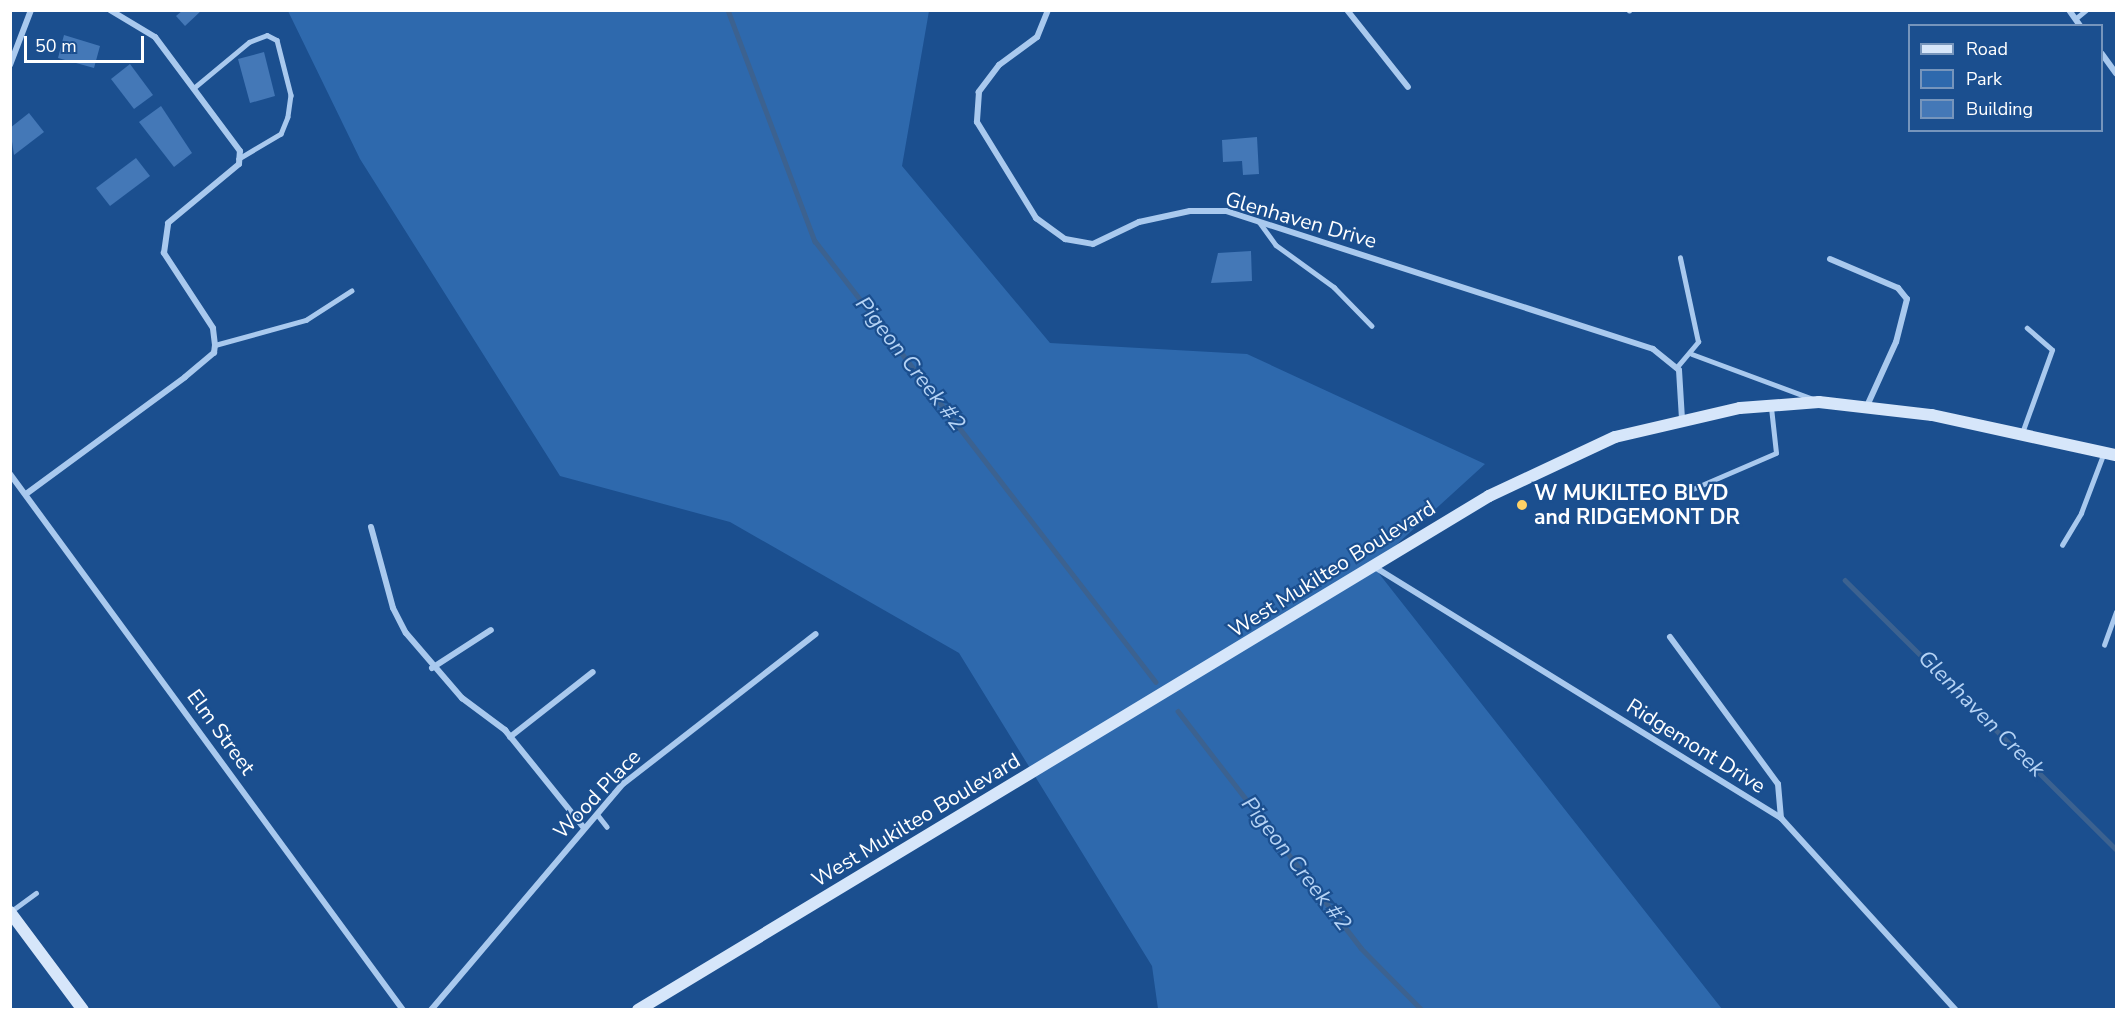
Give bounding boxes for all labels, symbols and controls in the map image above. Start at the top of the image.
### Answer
scale bar [27,24,147,62]
legend [1908,24,2103,132]
text: 50 m [35,34,77,58]
text: Road [1966,37,2008,61]
text: Park [1966,67,2002,91]
text: Building [1966,97,2033,121]
street label: Glenhaven Drive [1222,186,1380,254]
water label: Pigeon Creek #2 [849,292,971,436]
place label: W MUKILTEO BLVD and RIDGEMONT DR [1534,480,1740,530]
street label: West Mukilteo Boulevard [1224,495,1440,643]
marker: W MUKILTEO BLVD and RIDGEMONT DR [1515,498,1529,512]
water label: Glenhaven Creek [1912,645,2050,783]
street label: Elm Street [182,684,260,780]
street label: Ridgemont Drive [1622,693,1770,799]
street label: Wood Place [548,744,646,844]
street label: West Mukilteo Boulevard [807,748,1025,892]
water label: Pigeon Creek #2 [1235,792,1357,936]

